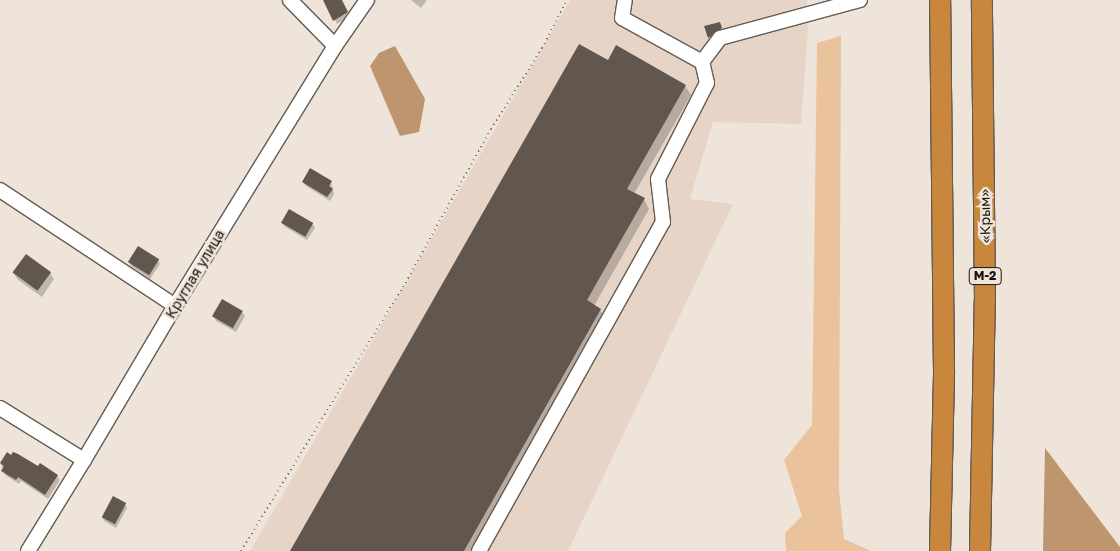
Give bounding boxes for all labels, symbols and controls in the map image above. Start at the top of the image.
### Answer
street label: «Крым» [976,189,994,243]
street label: Круглая улица [162,227,228,321]
road number: М-2 [968,266,1002,286]

